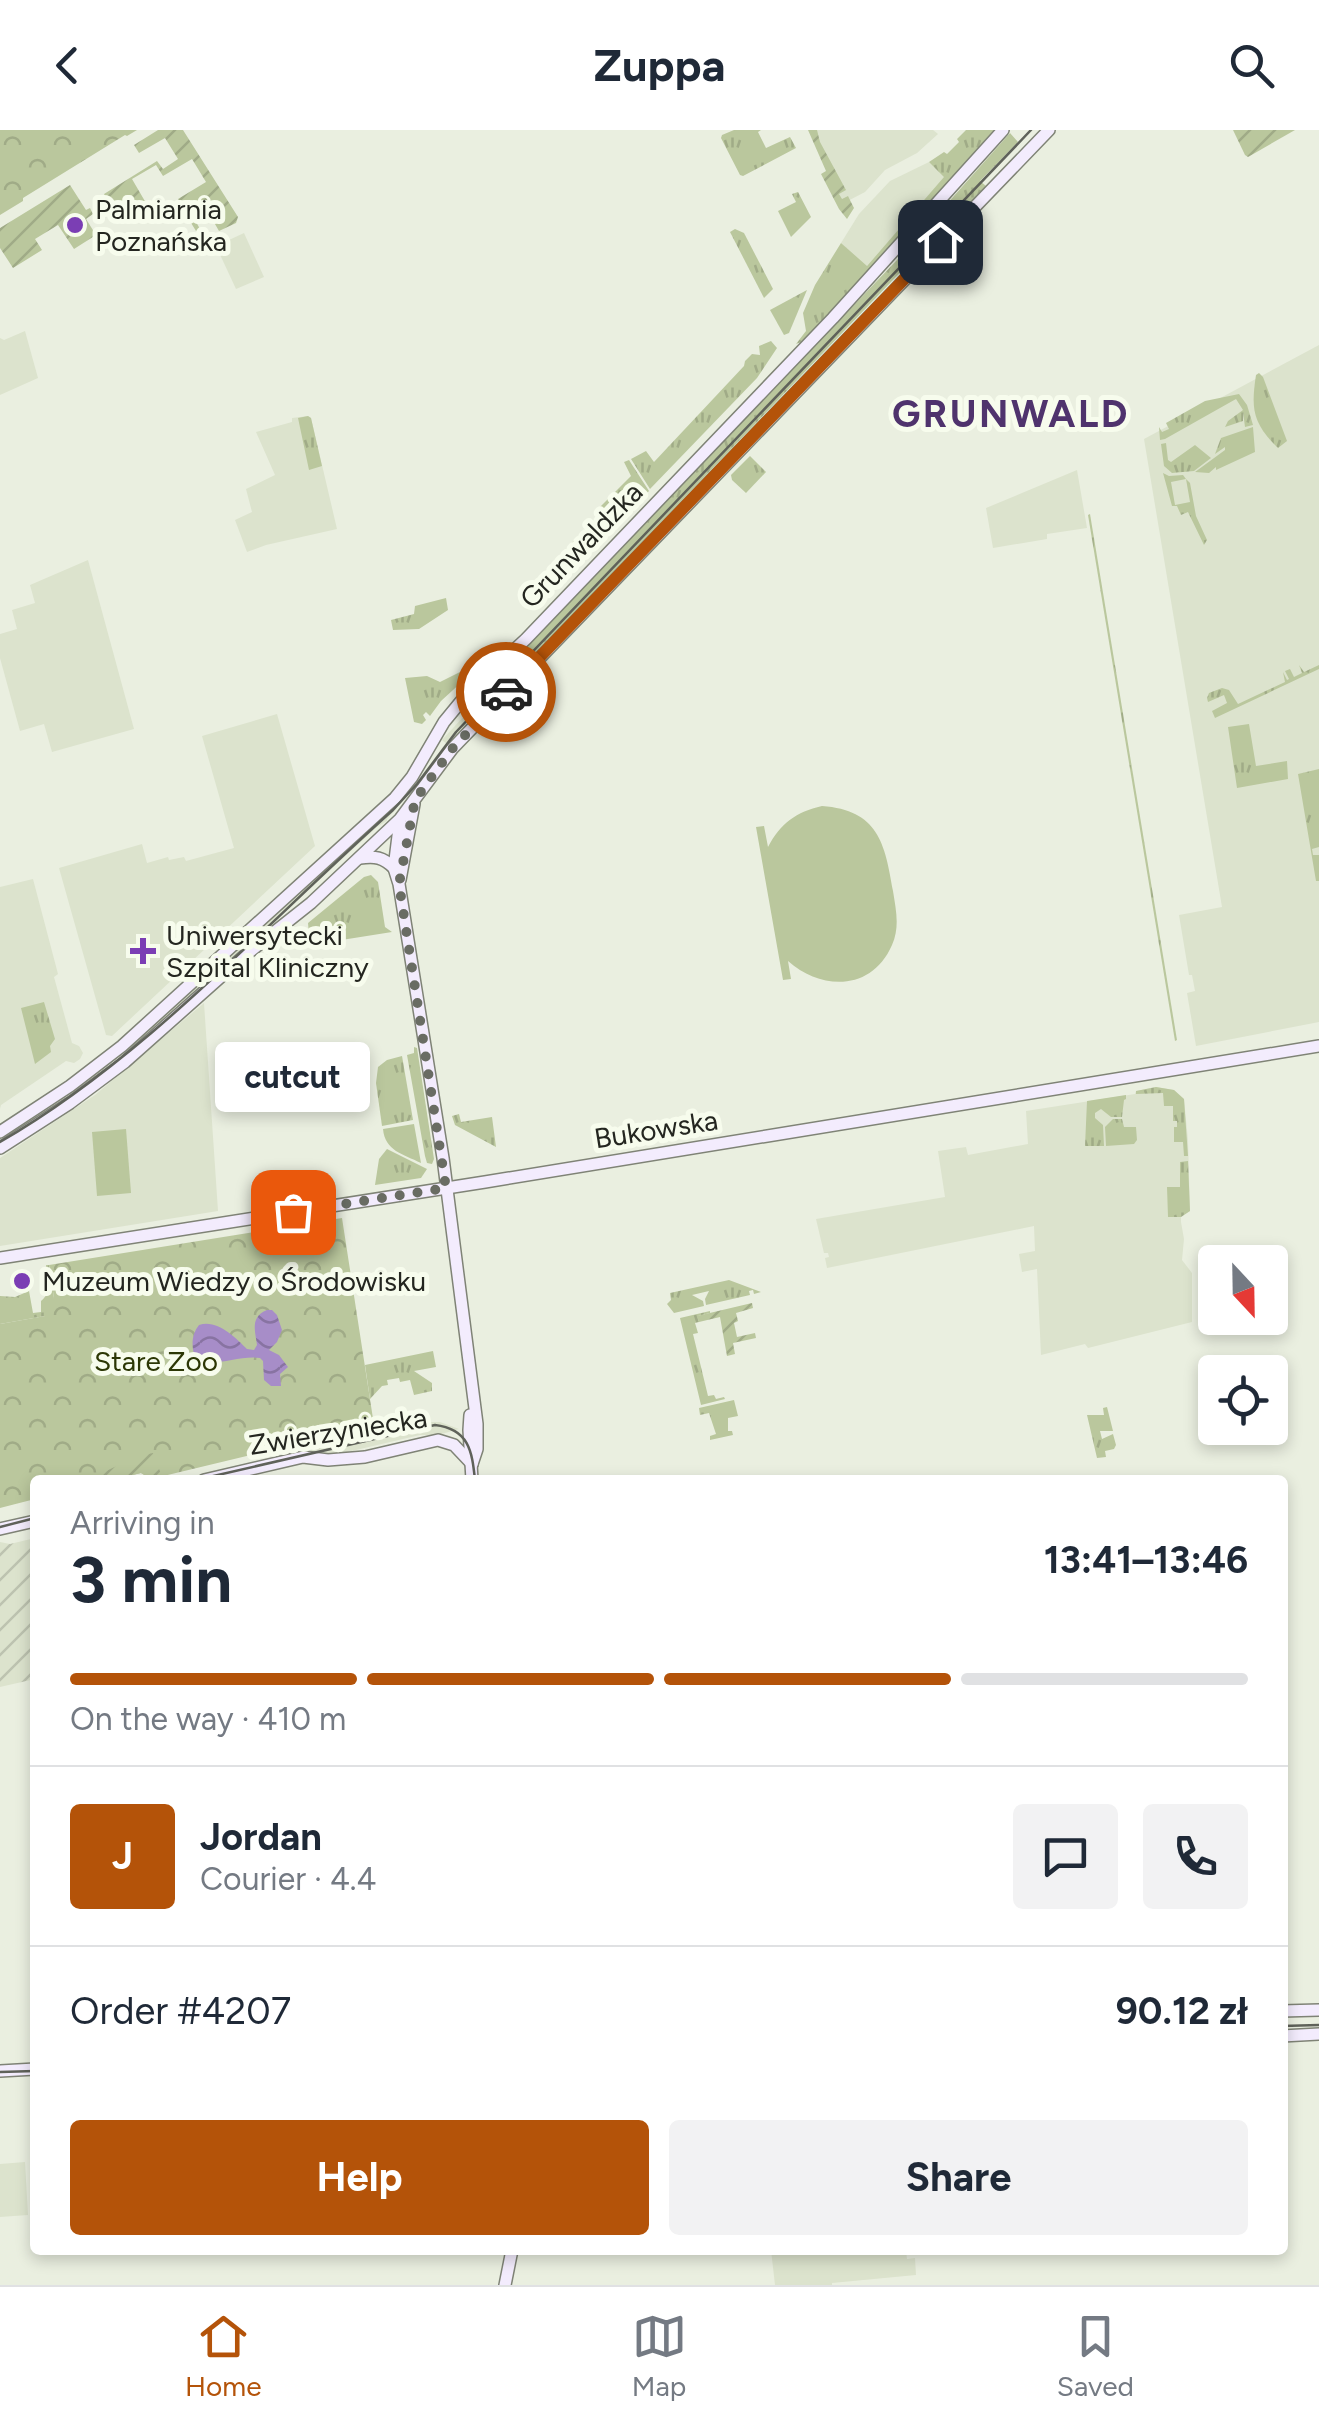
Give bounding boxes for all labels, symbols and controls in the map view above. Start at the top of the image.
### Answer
icon: back [40,38,95,93]
text: Zuppa [593,38,726,92]
icon: search [1224,38,1279,93]
place label: Palmiarnia Poznańska [95,192,227,258]
pin [898,200,983,285]
marker: Palmiarnia Poznańska [64,214,86,236]
icon: home [913,215,968,270]
district label: GRUNWALD [892,391,1130,437]
street label: Grunwaldzka [513,475,649,615]
courier [456,642,556,742]
icon: car [479,665,534,720]
place label: Uniwersytecki Szpital Kliniczny [166,918,369,984]
marker: Uniwersytecki Szpital Kliniczny [130,938,156,964]
callout: cutcut [216,1042,370,1112]
text: cutcut [244,1058,341,1096]
street label: Bukowska [592,1102,720,1156]
pin [251,1170,336,1255]
icon: bag [266,1185,321,1240]
north arrow [1198,1245,1288,1335]
map controls [1198,1245,1288,1445]
place label: Muzeum Wiedzy o Środowisku [42,1264,426,1298]
marker: Muzeum Wiedzy o Środowisku [11,1270,33,1292]
park label: Stare Zoo [94,1344,218,1378]
button: locate [1198,1355,1288,1445]
street label: Zwierzyniecka [247,1400,429,1462]
text: Arriving in [70,1504,215,1542]
text: 13:41–13:46 [1044,1537,1248,1583]
text: 3 min [70,1540,232,1618]
text: On the way · 410 m [70,1700,346,1738]
button: chat [1013,1804,1118,1909]
button: phone [1143,1804,1248,1909]
text: Jordan [200,1814,322,1860]
text: J [112,1833,133,1879]
text: Courier · 4.4 [200,1860,376,1898]
text: Order #4207 [70,1988,291,2034]
text: 90.12 zł [1116,1988,1248,2034]
button: Help [70,2120,649,2235]
button: Share [669,2120,1248,2235]
tab: Home [185,2309,261,2403]
tab: Map [632,2309,687,2403]
tab: Saved [1057,2309,1134,2403]

